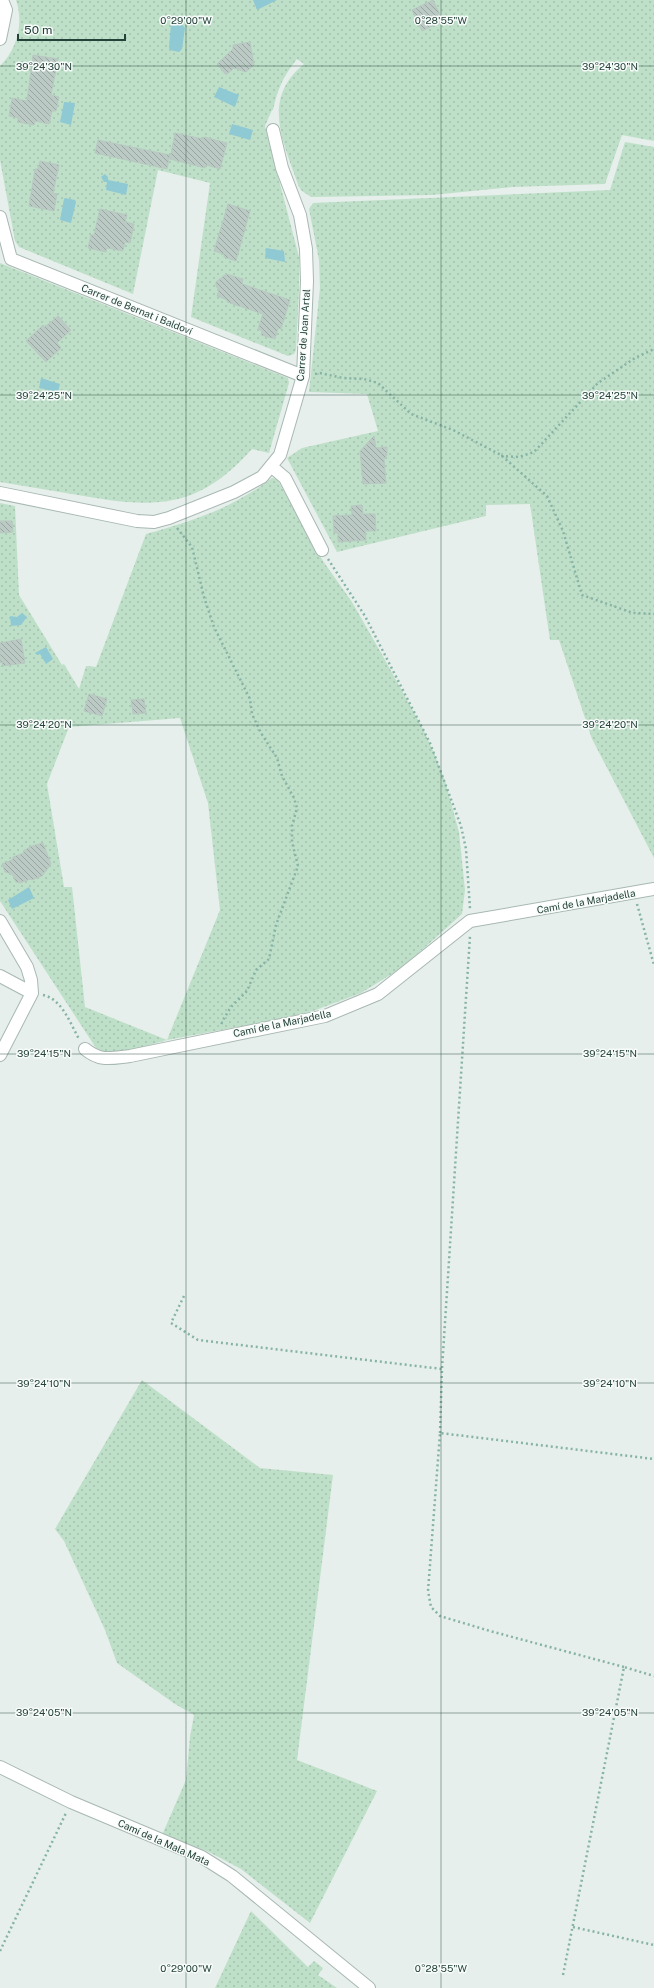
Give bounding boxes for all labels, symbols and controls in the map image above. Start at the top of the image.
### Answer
text: 0°29'00"W [160,14,212,26]
text: 0°28'55"W [415,14,468,26]
scale bar [18,16,125,42]
text: 50 m [24,23,52,37]
text: 39°24'30"N [16,60,72,72]
text: 39°24'30"N [582,60,638,72]
street label: Carrer de Bernat i Baldoví [80,281,195,337]
street label: Carrer de Joan Artal [294,288,312,382]
text: 39°24'25"N [16,389,72,401]
text: 39°24'25"N [582,389,638,401]
text: 39°24'20"N [16,718,72,730]
text: 39°24'20"N [582,718,638,730]
street label: Camí de la Marjadella [536,886,636,916]
street label: Camí de la Marjadella [232,1007,332,1039]
text: 39°24'15"N [17,1047,71,1059]
text: 39°24'15"N [583,1047,637,1059]
text: 39°24'10"N [17,1377,71,1389]
text: 39°24'10"N [583,1377,637,1389]
text: 39°24'05"N [16,1706,72,1718]
text: 39°24'05"N [582,1706,638,1718]
street label: Camí de la Mala Mata [116,1816,212,1868]
text: 0°29'00"W [160,1962,212,1974]
text: 0°28'55"W [415,1962,468,1974]

